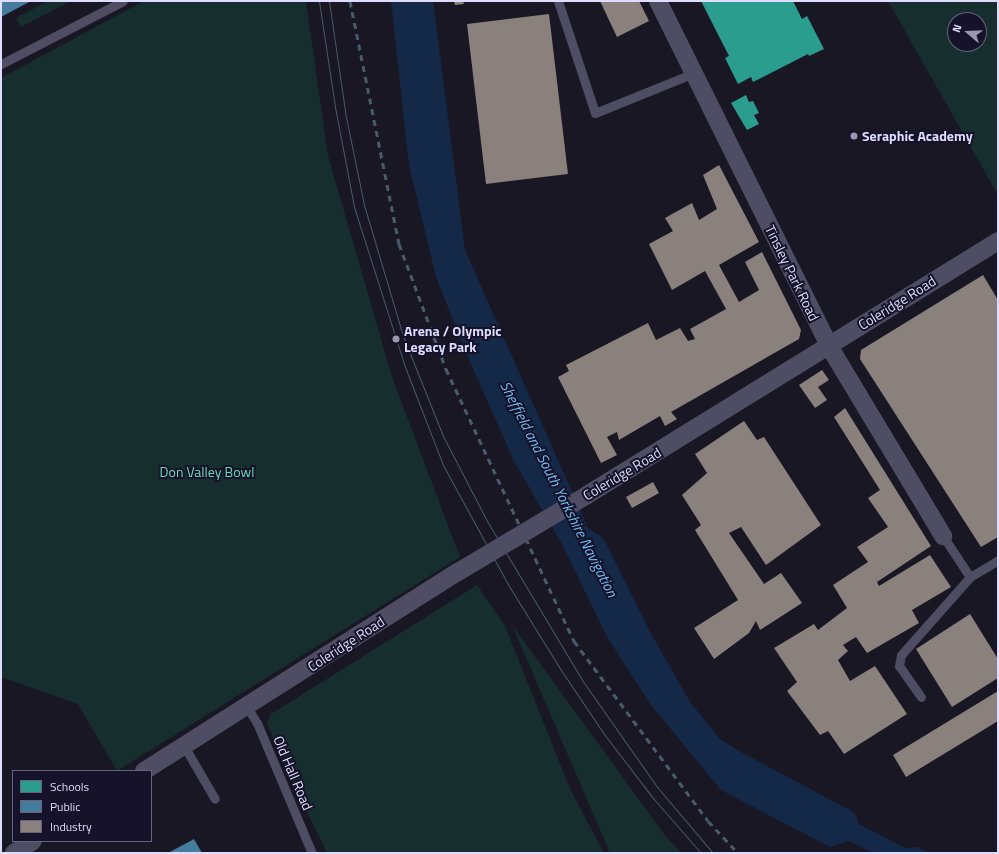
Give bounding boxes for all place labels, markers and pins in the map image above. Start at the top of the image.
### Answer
place label: Seraphic Academy [862,128,973,144]
marker: Seraphic Academy [849,131,859,141]
place label: Arena / Olympic Legacy Park [404,323,501,356]
marker: Arena / Olympic Legacy Park [391,334,401,344]

